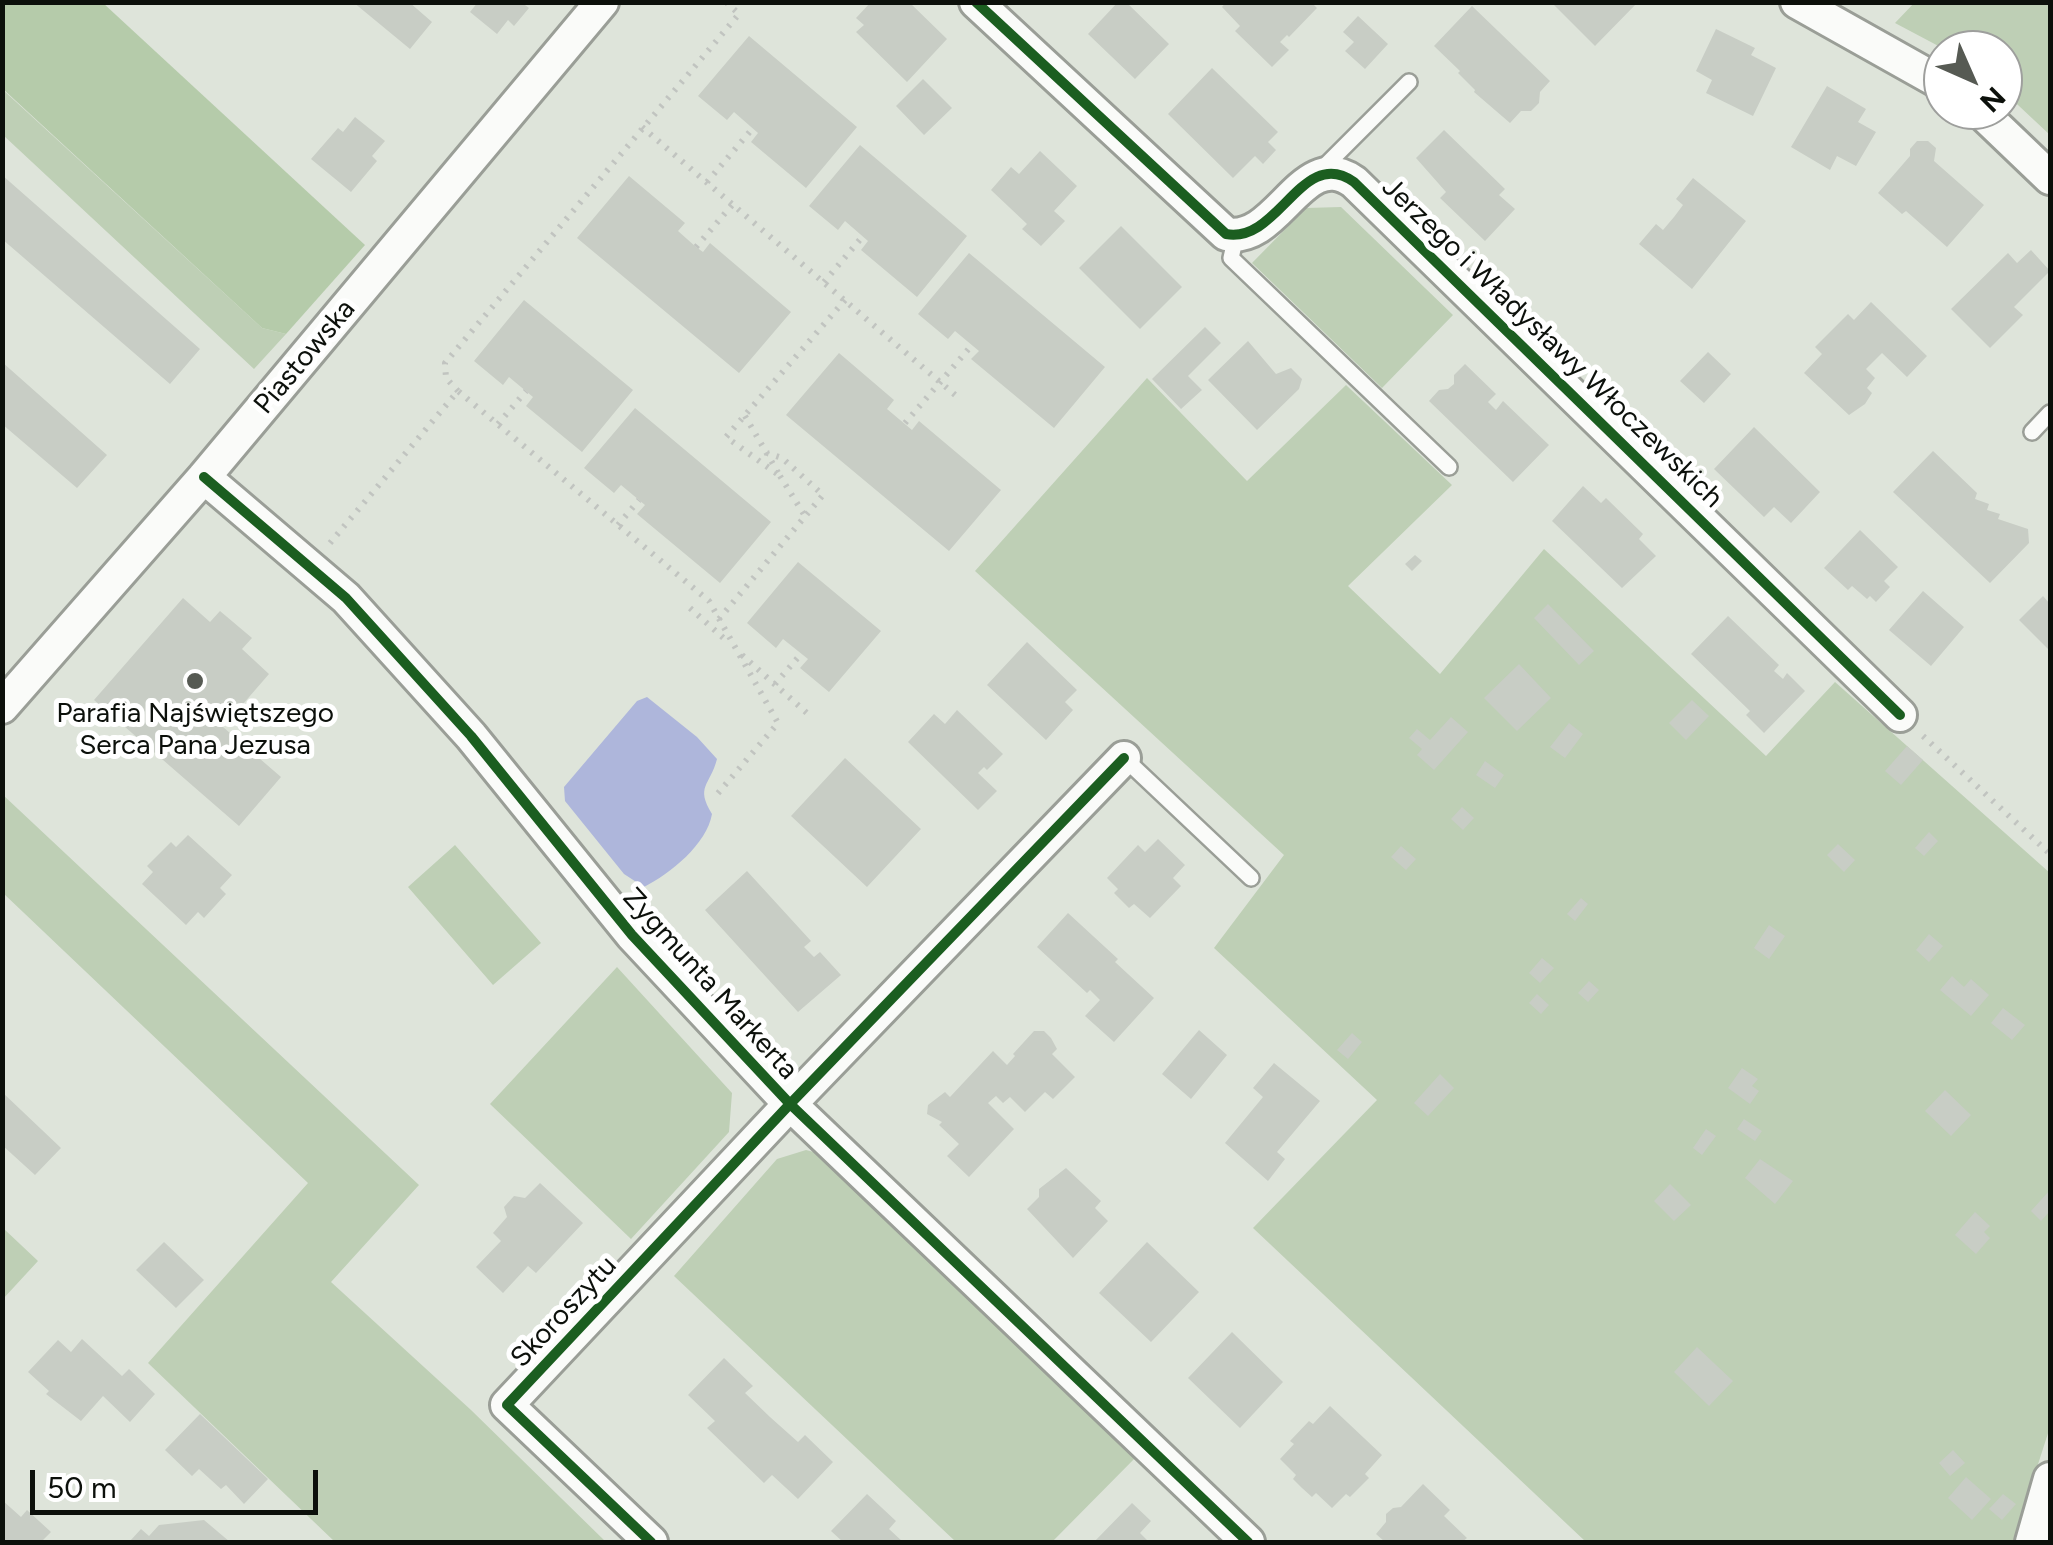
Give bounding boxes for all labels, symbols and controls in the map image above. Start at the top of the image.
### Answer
north arrow [1923,30,2023,130]
text: N [1973,80,2012,119]
street label: Jerzego i Władysławy Włoczewskich [1375,171,1729,515]
street label: Piastowska [247,293,363,421]
marker: Parafia Najświętszego Serca Pana Jezusa [184,670,206,692]
place label: Parafia Najświętszego Serca Pana Jezusa [56,697,334,763]
street label: Zygmunta Markerta [615,881,805,1087]
street label: Skoroszytu [504,1249,624,1375]
scale bar [35,1450,322,1512]
text: 50 m [47,1469,116,1506]

